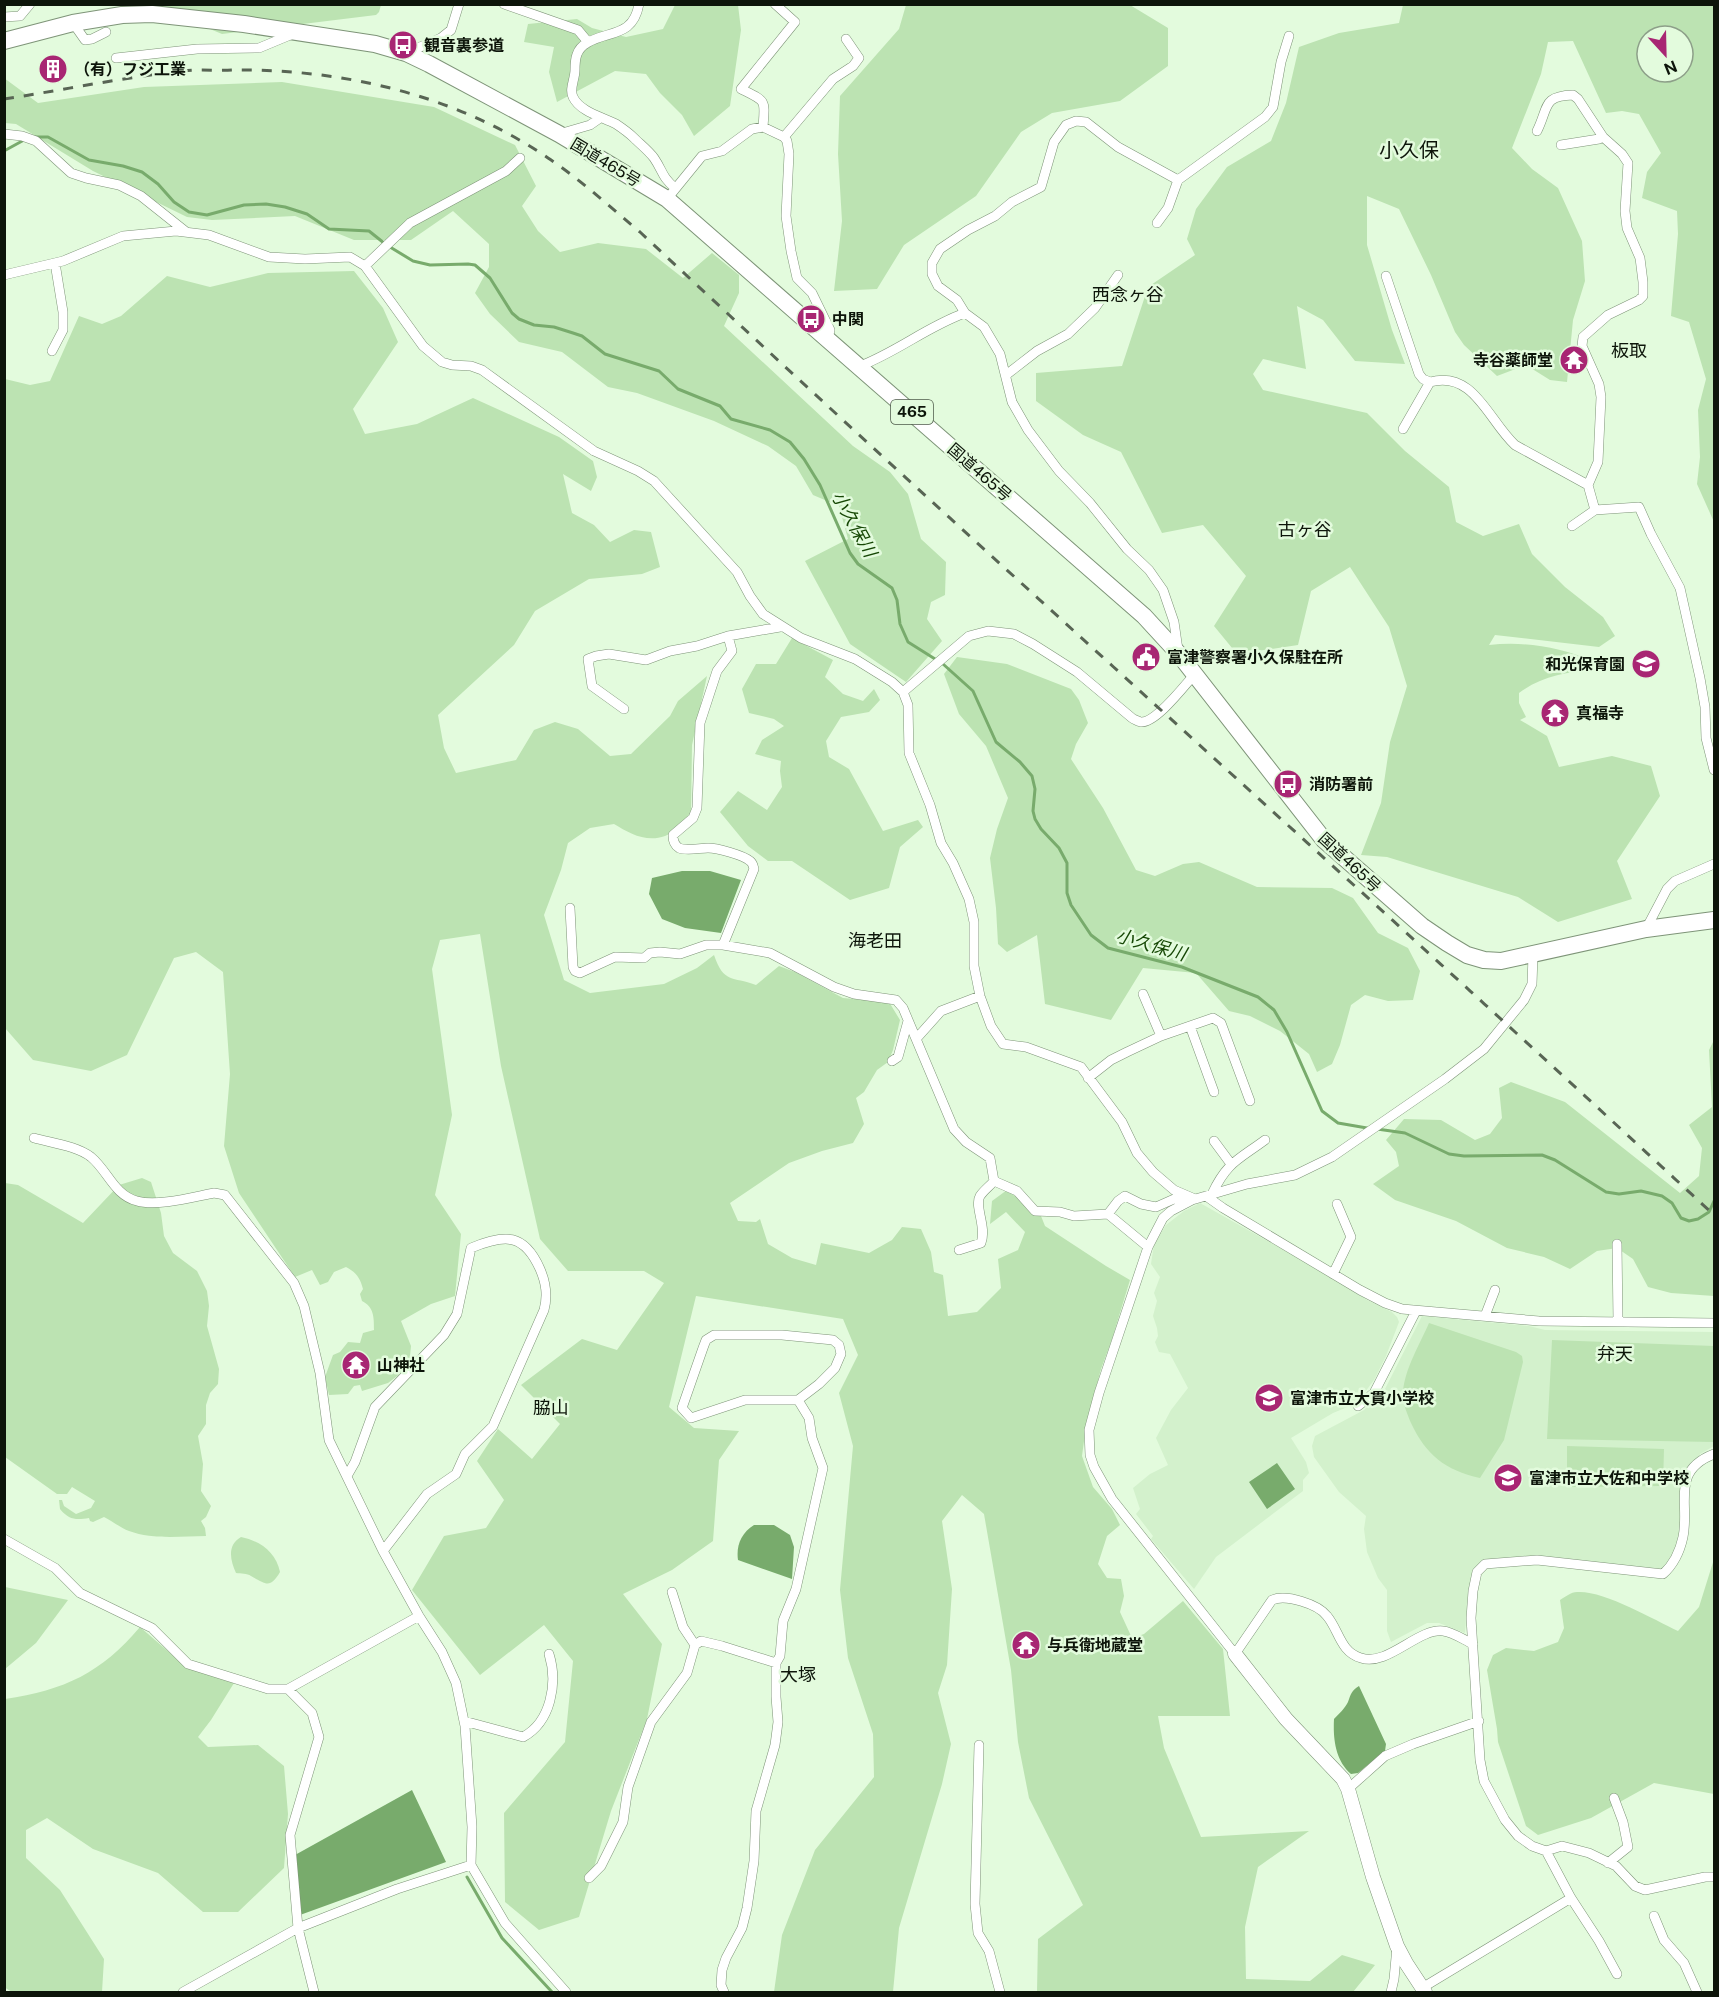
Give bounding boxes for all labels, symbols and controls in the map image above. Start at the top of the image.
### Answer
north arrow [1635,24,1695,84]
bus stop icon: 観音裏参道 [387,29,419,61]
place label: 観音裏参道 [424,36,504,55]
building icon: （有）フジ工業 [37,53,69,85]
text: N [1661,56,1680,79]
place label: （有）フジ工業 [74,60,186,79]
street label: 国道465号 [567,134,644,191]
district label: 小久保 [1379,138,1439,162]
district label: 西念ヶ谷 [1092,284,1164,305]
bus stop icon: 中関 [795,303,827,335]
place label: 中関 [832,310,864,329]
district label: 板取 [1611,340,1647,361]
temple icon: 寺谷薬師堂 [1558,344,1590,376]
place label: 寺谷薬師堂 [1473,351,1553,370]
road number: 465 [891,400,933,424]
street label: 国道465号 [944,440,1015,505]
water label: 小久保川 [828,487,882,562]
district label: 古ヶ谷 [1278,519,1332,540]
public building icon: 富津警察署小久保駐在所 [1130,641,1162,673]
place label: 富津警察署小久保駐在所 [1167,648,1343,667]
school or university icon: 和光保育園 [1630,648,1662,680]
place label: 和光保育園 [1545,655,1625,674]
temple icon: 真福寺 [1539,697,1571,729]
place label: 真福寺 [1576,704,1624,723]
bus stop icon: 消防署前 [1272,768,1304,800]
place label: 消防署前 [1309,775,1373,794]
street label: 国道465号 [1315,829,1385,896]
water label: 小久保川 [1114,925,1191,965]
district label: 海老田 [848,930,902,951]
district label: 弁天 [1597,1343,1633,1364]
temple icon: 山神社 [340,1349,372,1381]
place label: 山神社 [377,1356,425,1375]
school or university icon: 富津市立大貫小学校 [1253,1382,1285,1414]
place label: 富津市立大貫小学校 [1290,1389,1434,1408]
district label: 脇山 [533,1397,569,1418]
school or university icon: 富津市立大佐和中学校 [1492,1462,1524,1494]
place label: 富津市立大佐和中学校 [1529,1469,1689,1488]
temple icon: 与兵衛地蔵堂 [1010,1629,1042,1661]
place label: 与兵衛地蔵堂 [1047,1636,1143,1655]
district label: 大塚 [780,1664,816,1685]

